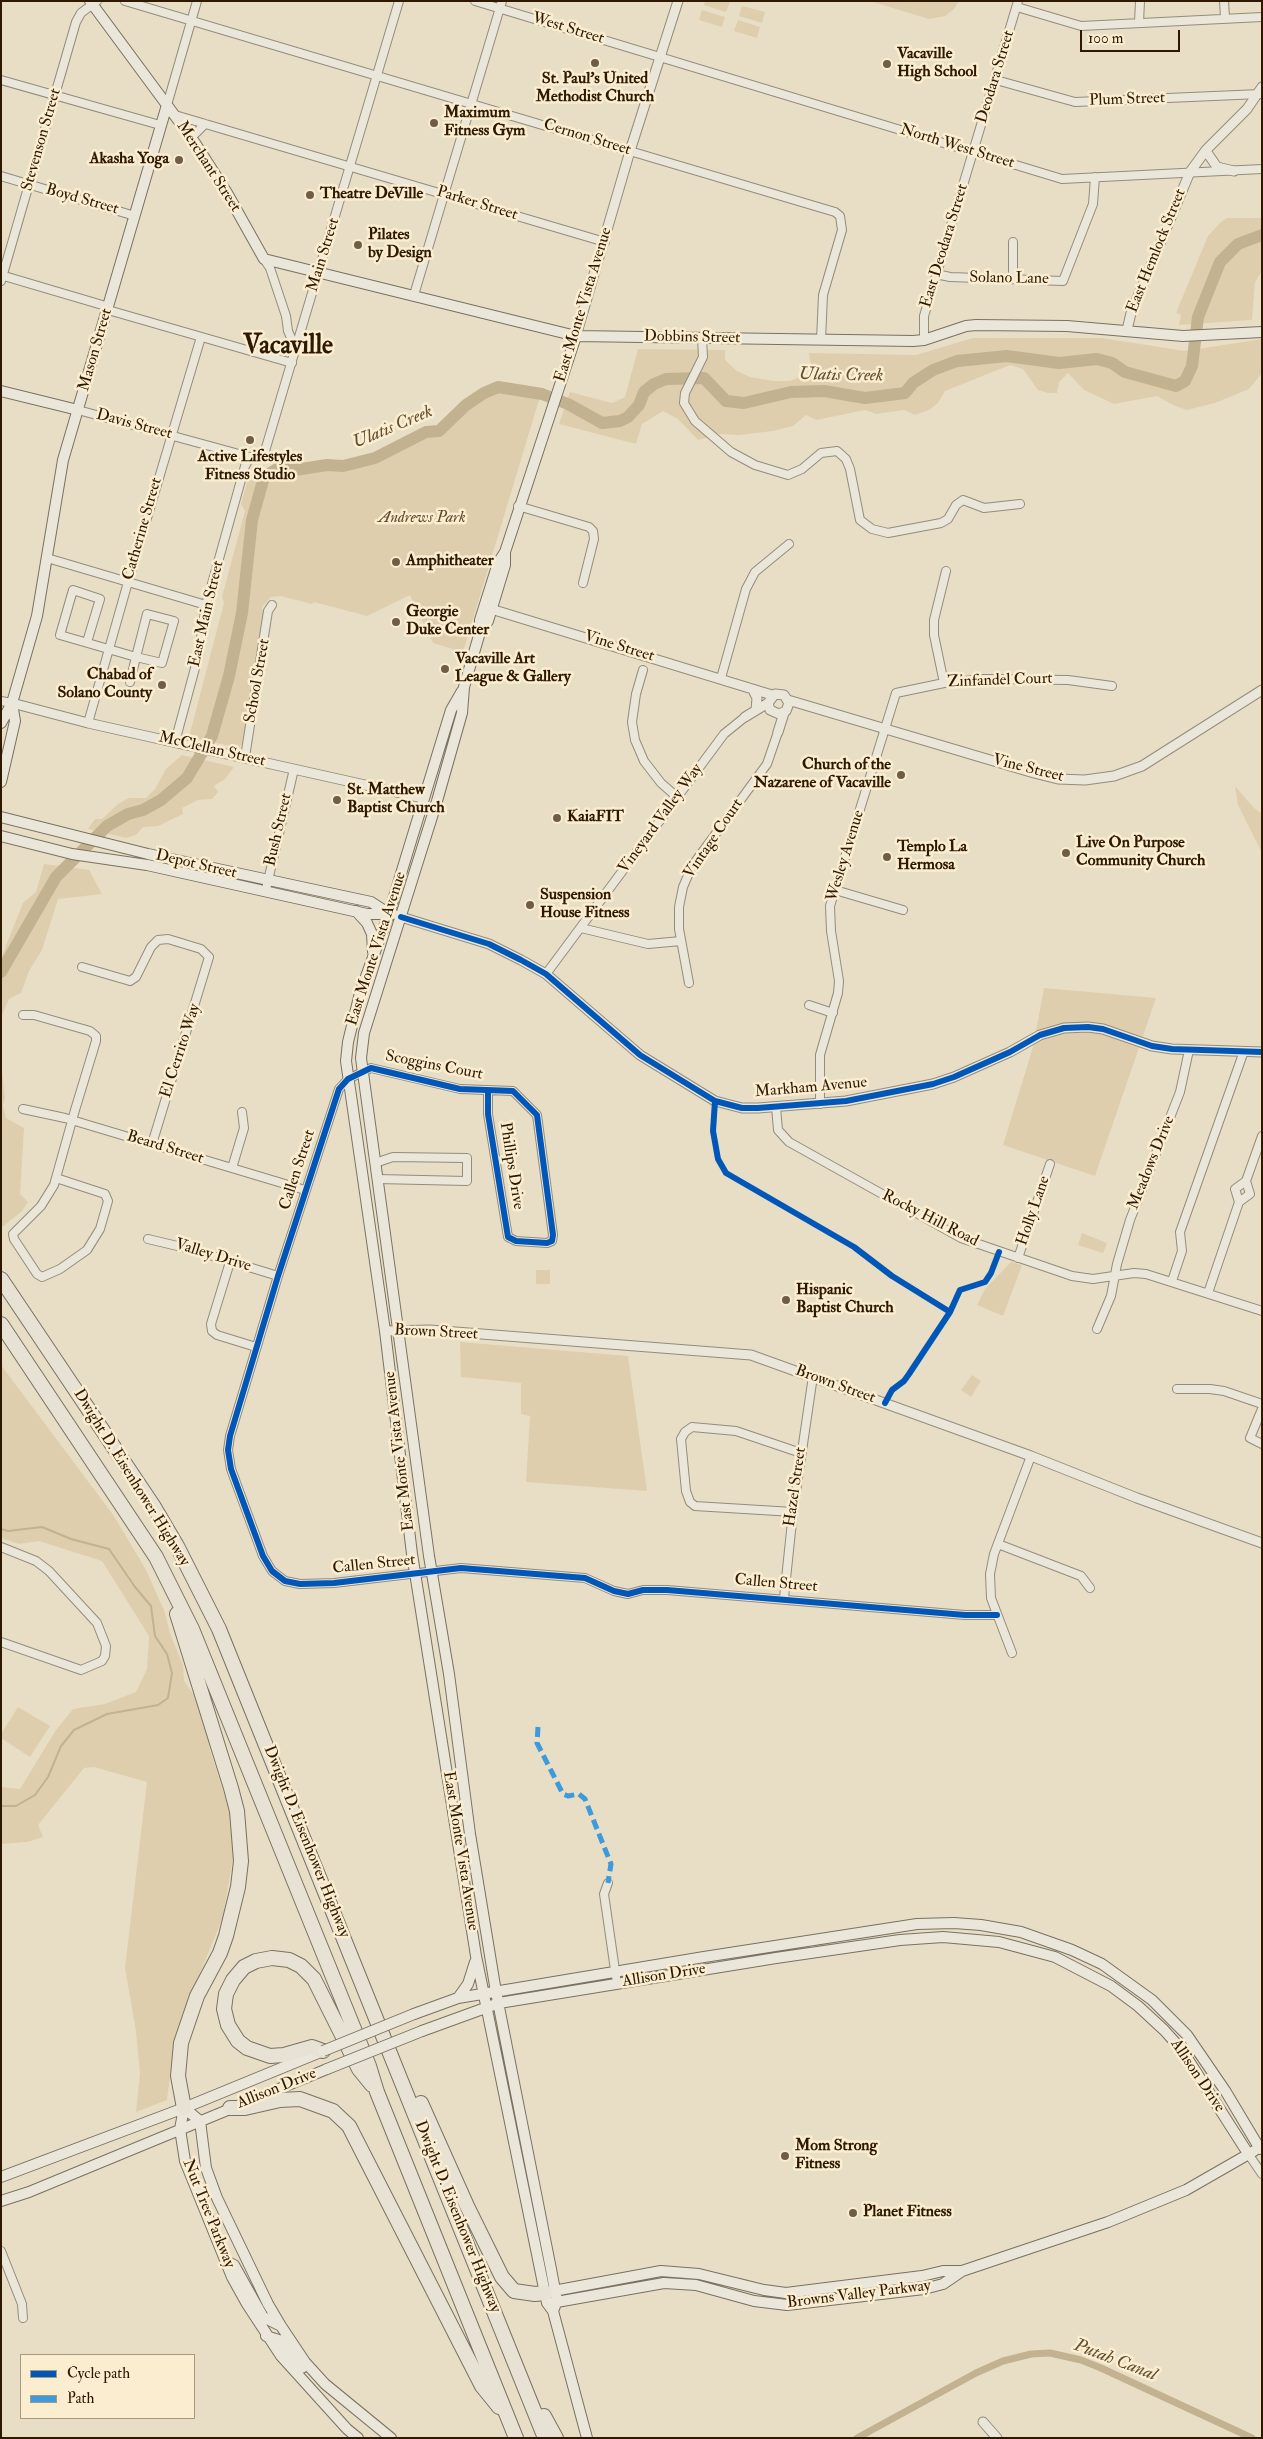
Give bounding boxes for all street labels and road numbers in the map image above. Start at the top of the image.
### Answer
street label: West Street [530,9,606,49]
street label: Deodara Street [973,28,1019,126]
street label: Stevenson Street [18,86,66,194]
street label: Plum Street [1089,89,1165,111]
street label: Cernon Street [541,116,633,160]
street label: Merchant Street [171,118,245,216]
street label: North West Street [897,120,1017,174]
street label: Boyd Street [43,180,121,220]
street label: East Deodara Street [917,182,973,310]
street label: Parker Street [434,183,520,225]
street label: East Hemlock Street [1123,186,1191,316]
street label: Main Street [304,216,344,294]
street label: East Monte Vista Avenue [551,225,617,385]
street label: Solano Lane [969,269,1049,289]
street label: Mason Street [75,306,117,394]
street label: Dobbins Street [644,328,740,348]
street label: Davis Street [94,406,174,444]
street label: Catherine Street [119,476,167,582]
street label: East Main Street [185,559,229,669]
street label: Vine Street [582,627,656,667]
street label: School Street [241,637,275,725]
street label: Zinfandel Court [947,670,1053,692]
street label: McClellan Street [157,728,267,772]
street label: Vine Street [991,751,1065,787]
street label: Vineyard Valley Way [615,760,707,878]
street label: Bush Street [261,792,297,868]
street label: Vintage Court [680,795,748,883]
street label: Wesley Avenue [823,808,869,904]
street label: Depot Street [154,846,238,884]
street label: East Monte Vista Avenue [343,870,411,1028]
street label: El Cerrito Way [157,1001,205,1101]
street label: Scoggins Court [384,1047,484,1085]
street label: Markham Avenue [754,1074,868,1102]
street label: Meadows Drive [1124,1113,1180,1213]
street label: Phillips Drive [495,1121,527,1211]
street label: Beard Street [124,1127,206,1169]
street label: Callen Street [276,1127,320,1213]
street label: Holly Lane [1013,1174,1055,1248]
street label: Rocky Hill Road [878,1186,982,1252]
street label: Valley Drive [173,1235,253,1277]
street label: Brown Street [394,1321,478,1345]
street label: Brown Street [792,1362,878,1408]
street label: East Monte Vista Avenue [381,1370,419,1532]
street label: Dwight D. Eisenhower Highway [68,1386,194,1570]
street label: Hazel Street [781,1446,811,1528]
street label: Callen Street [332,1551,416,1579]
street label: Callen Street [734,1571,818,1597]
street label: Dwight D. Eisenhower Highway [259,1743,353,1941]
street label: East Monte Vista Avenue [438,1770,482,1932]
street label: Allison Drive [621,1960,707,1992]
street label: Allison Drive [1166,2036,1228,2116]
street label: Allison Drive [234,2064,320,2114]
street label: Dwight D. Eisenhower Highway [410,2118,504,2316]
street label: Nut Tree Parkway [177,2157,239,2271]
street label: Browns Valley Parkway [786,2277,932,2313]

